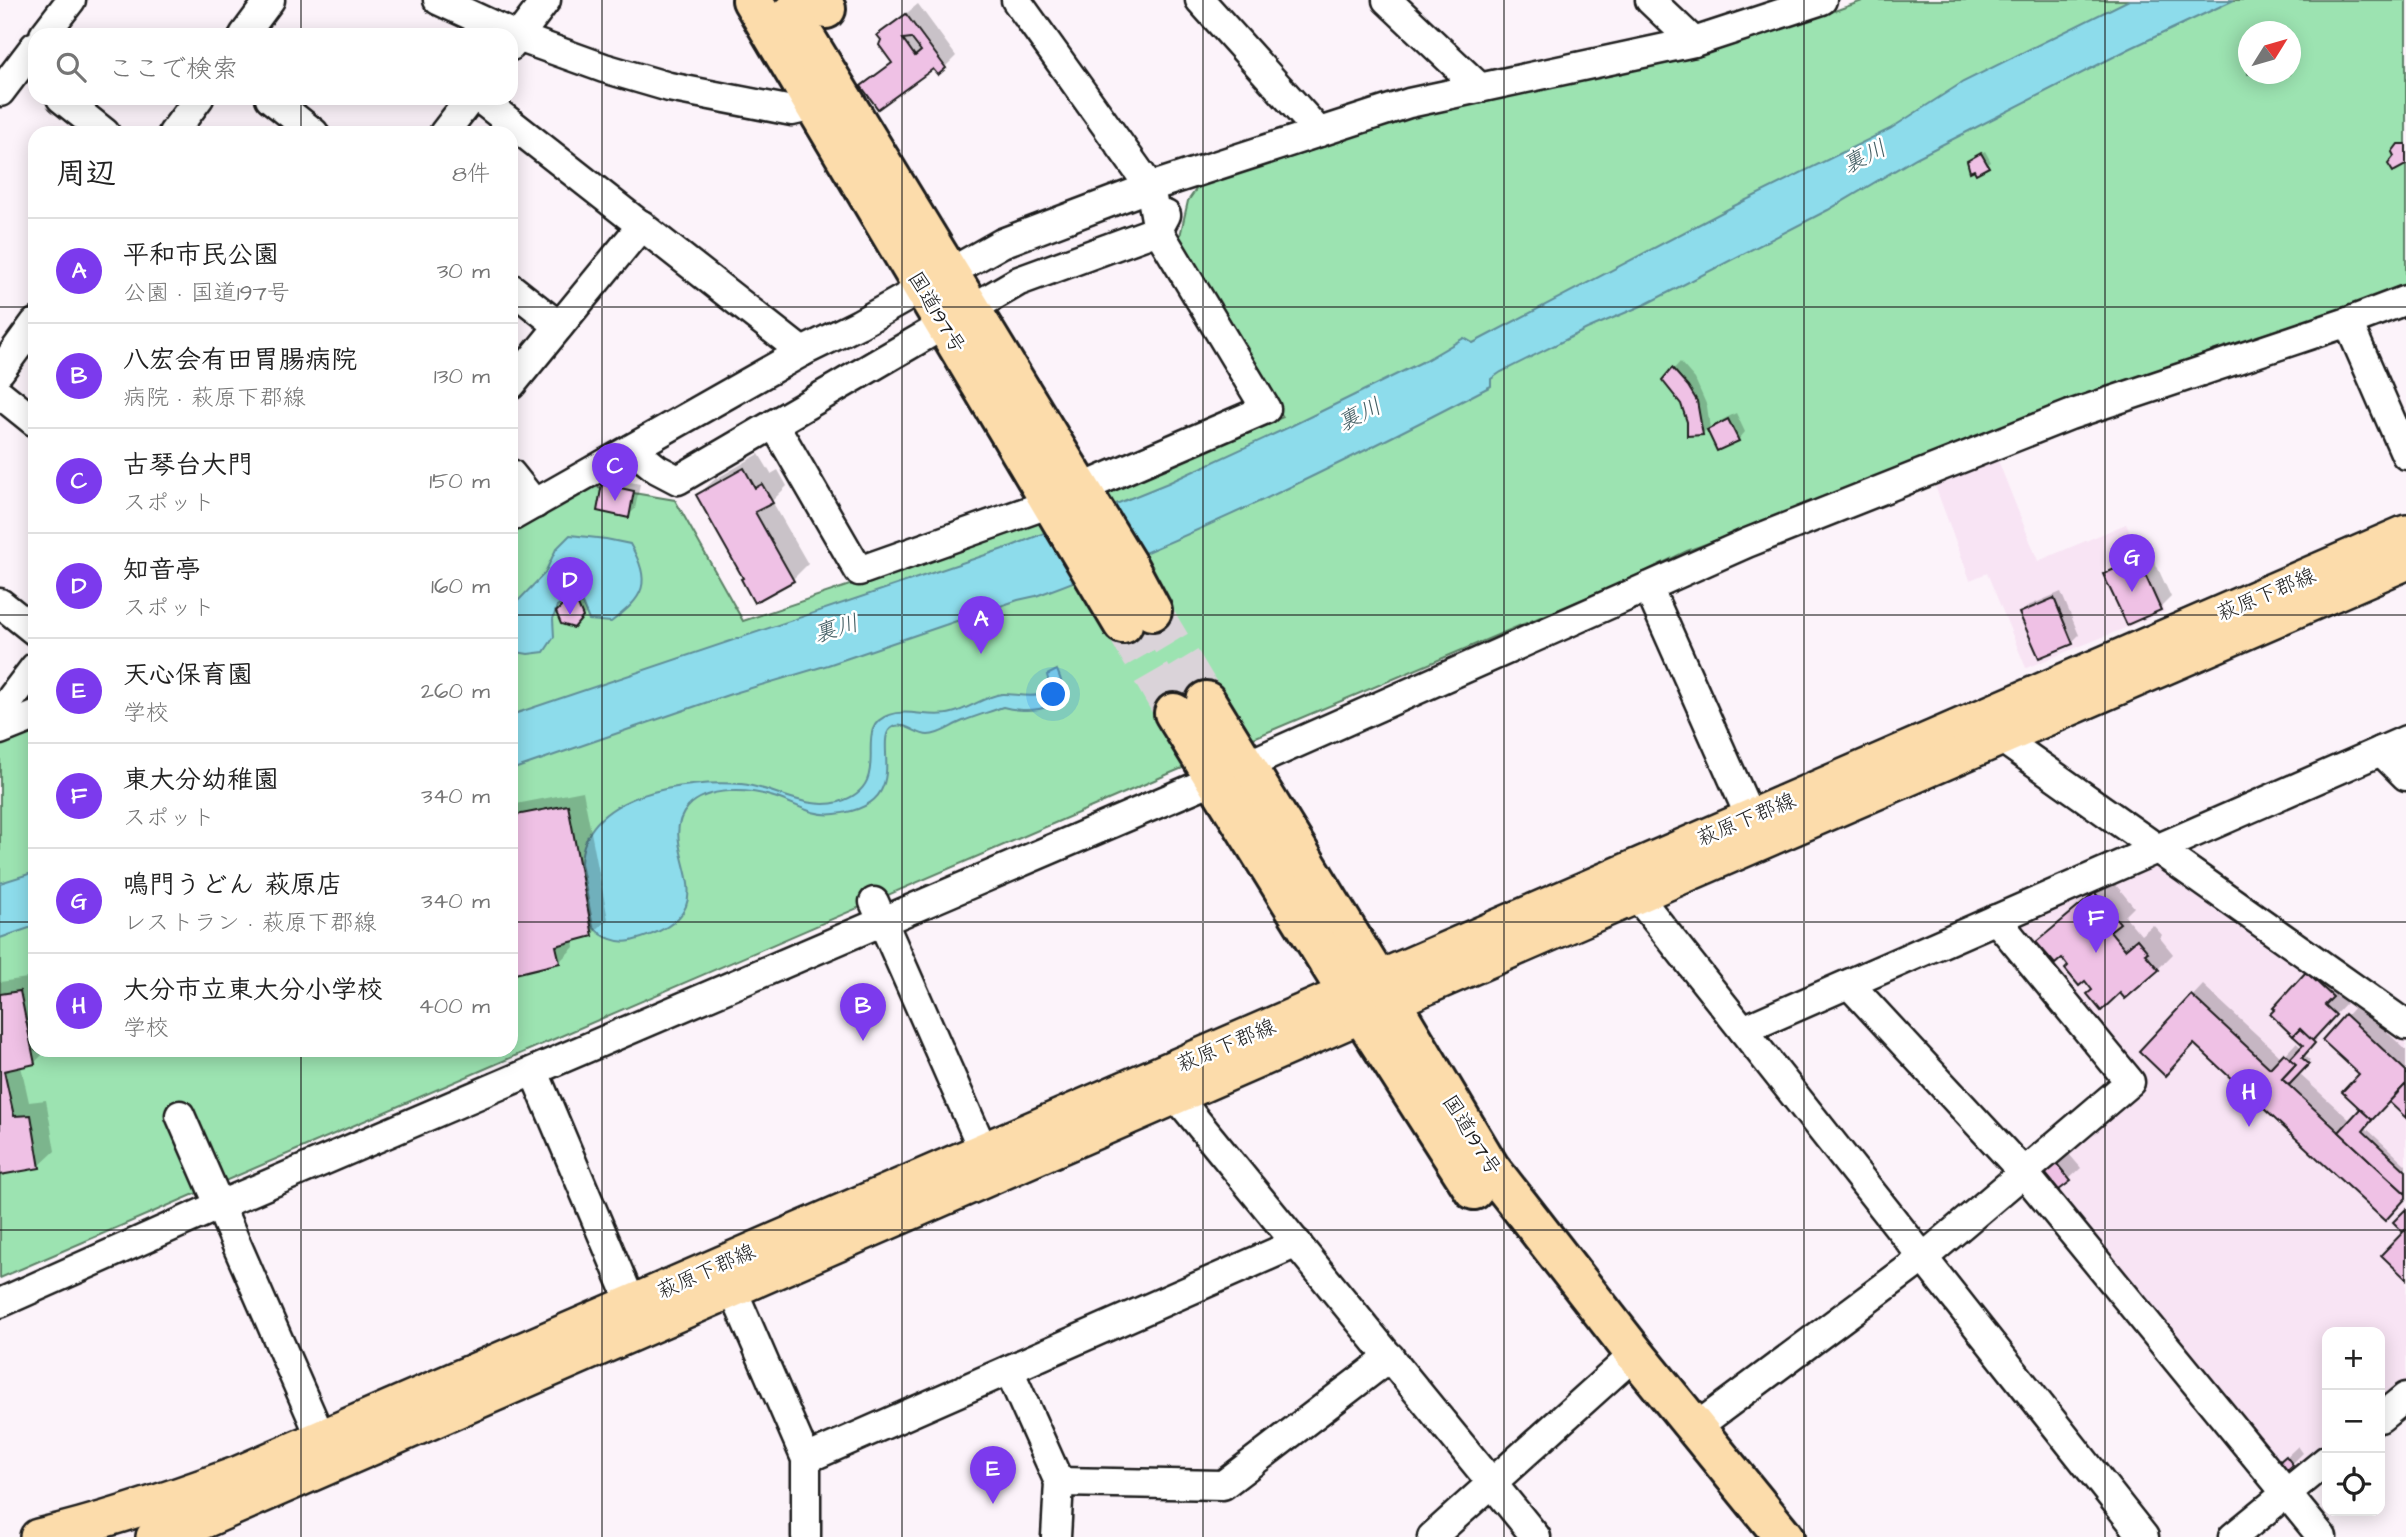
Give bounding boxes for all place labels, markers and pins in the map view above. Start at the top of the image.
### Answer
pin: C [592,443,638,501]
pin: G [2109,534,2155,592]
pin: D [547,557,593,615]
pin: A [958,596,1004,654]
pin: F [2073,895,2119,953]
pin: B [840,983,886,1041]
pin: H [2226,1069,2272,1127]
pin: E [970,1446,1016,1504]

